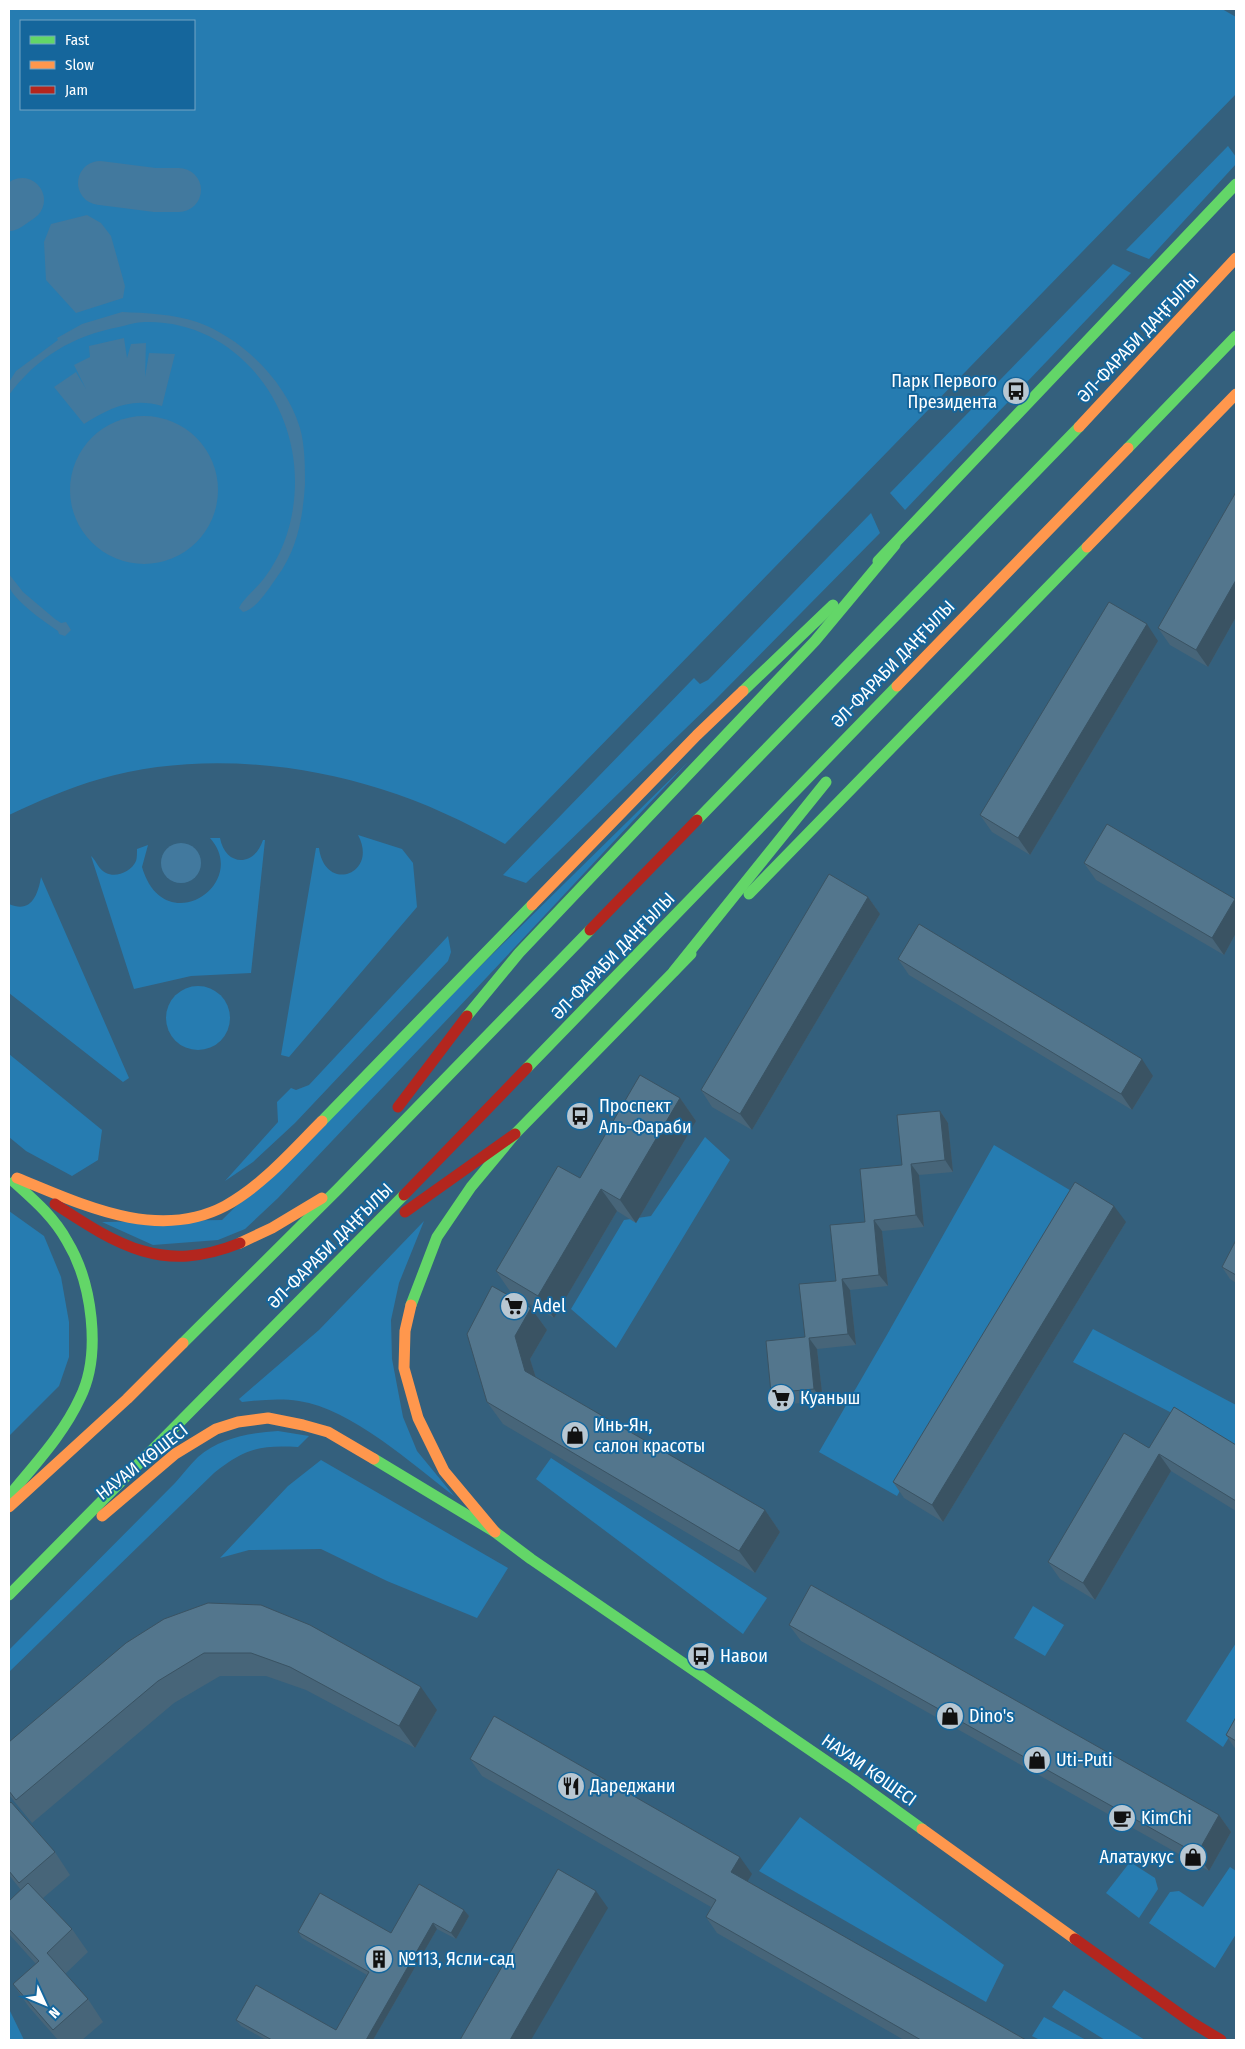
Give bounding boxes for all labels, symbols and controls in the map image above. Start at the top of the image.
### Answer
legend [20,20,195,110]
text: Fast [65,31,89,49]
text: Slow [65,56,94,74]
text: Jam [65,81,88,99]
street label: ӘЛ-ФАРАБИ ДАҢҒЫЛЫ [1072,269,1204,407]
place label: Парк Первого Президента [891,370,997,413]
bus stop icon: Парк Первого Президента [1001,376,1031,406]
street label: ӘЛ-ФАРАБИ ДАҢҒЫЛЫ [827,596,959,732]
street label: ӘЛ-ФАРАБИ ДАҢҒЫЛЫ [547,888,679,1024]
place label: Проспект Аль-Фараби [599,1095,692,1138]
bus stop icon: Проспект Аль-Фараби [565,1101,595,1131]
street label: ӘЛ-ФАРАБИ ДАҢҒЫЛЫ [263,1179,397,1313]
supermarket icon: Adel [499,1291,529,1321]
place label: Adel [533,1295,566,1317]
supermarket icon: Куаныш [766,1383,796,1413]
place label: Куаныш [800,1387,860,1409]
place label: Инь-Ян, салон красоты [594,1414,705,1457]
street label: НАУАИ КӨШЕСІ [92,1419,192,1505]
shop icon: Инь-Ян, салон красоты [560,1420,590,1450]
bus stop icon: Навои [686,1641,716,1671]
place label: Навои [720,1645,768,1667]
shop icon: Dino's [935,1701,965,1731]
place label: Dino's [969,1705,1014,1727]
street label: НАУАИ КӨШЕСІ [817,1729,921,1811]
shop icon: Uti-Puti [1022,1745,1052,1775]
place label: Uti-Puti [1056,1749,1112,1771]
restaurant icon: Дареджани [556,1771,586,1801]
place label: Дареджани [589,1775,676,1797]
cafe icon: KimChi [1107,1803,1137,1833]
place label: KimChi [1141,1807,1192,1829]
shop icon: Алатаукус [1178,1842,1208,1872]
place label: Алатаукус [1099,1846,1174,1868]
building icon: №113, Ясли-сад [364,1944,394,1974]
place label: №113, Ясли-сад [398,1948,515,1970]
north arrow [20,1979,70,2029]
text: N [45,2004,63,2022]

